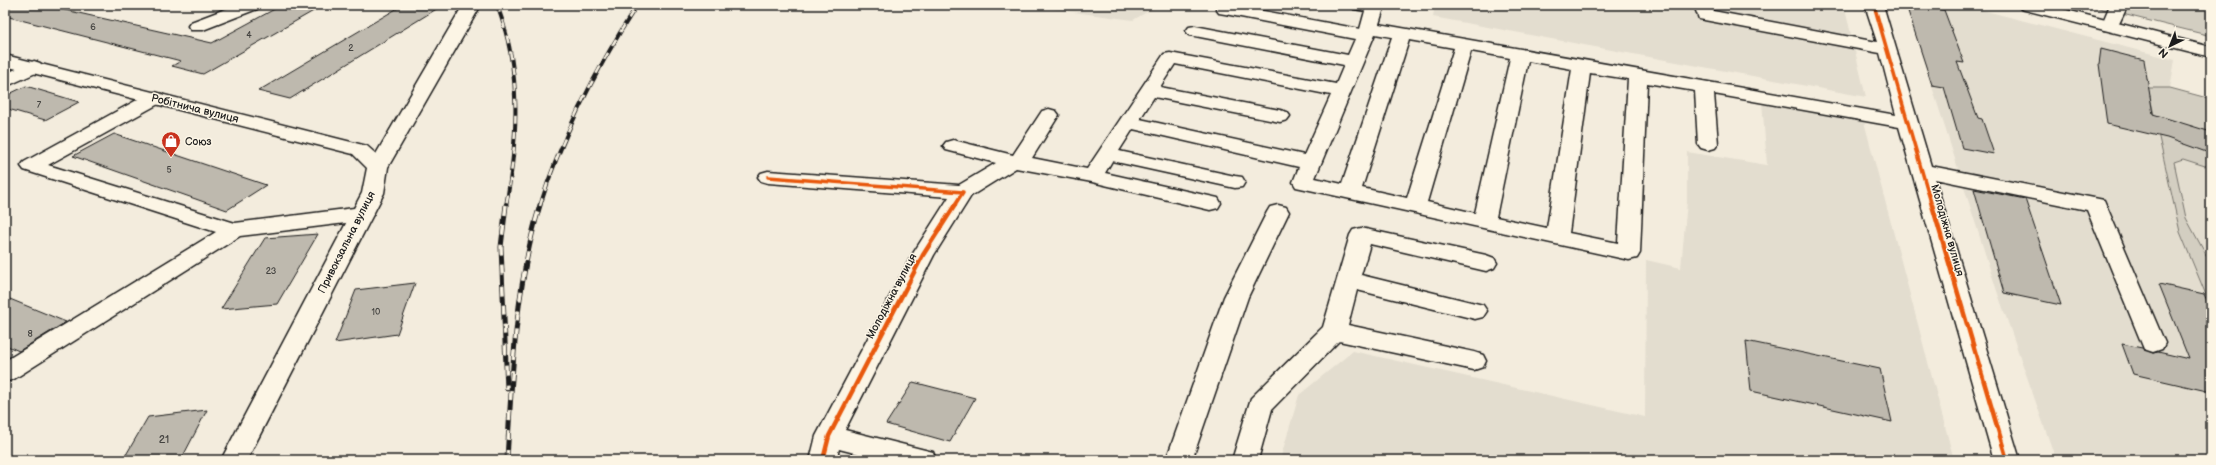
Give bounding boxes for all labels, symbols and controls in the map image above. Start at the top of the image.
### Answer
house number: 6 [90,22,96,33]
north arrow [2150,26,2190,66]
house number: 4 [246,30,252,41]
house number: 2 [348,43,354,54]
text: N [2156,45,2171,61]
street label: Робітнича вулиця [150,91,240,126]
house number: 7 [37,100,42,111]
shop icon: Союз [160,130,182,158]
place label: Союз [185,135,212,148]
house number: 5 [166,165,172,176]
street label: Молодіжна вулиця [1928,183,1967,278]
street label: Привокзальна вулиця [315,189,378,295]
street label: Молодіжна вулиця [863,251,919,341]
house number: 23 [266,266,277,277]
house number: 10 [372,307,380,318]
house number: 8 [27,329,33,340]
house number: 21 [159,433,169,446]

